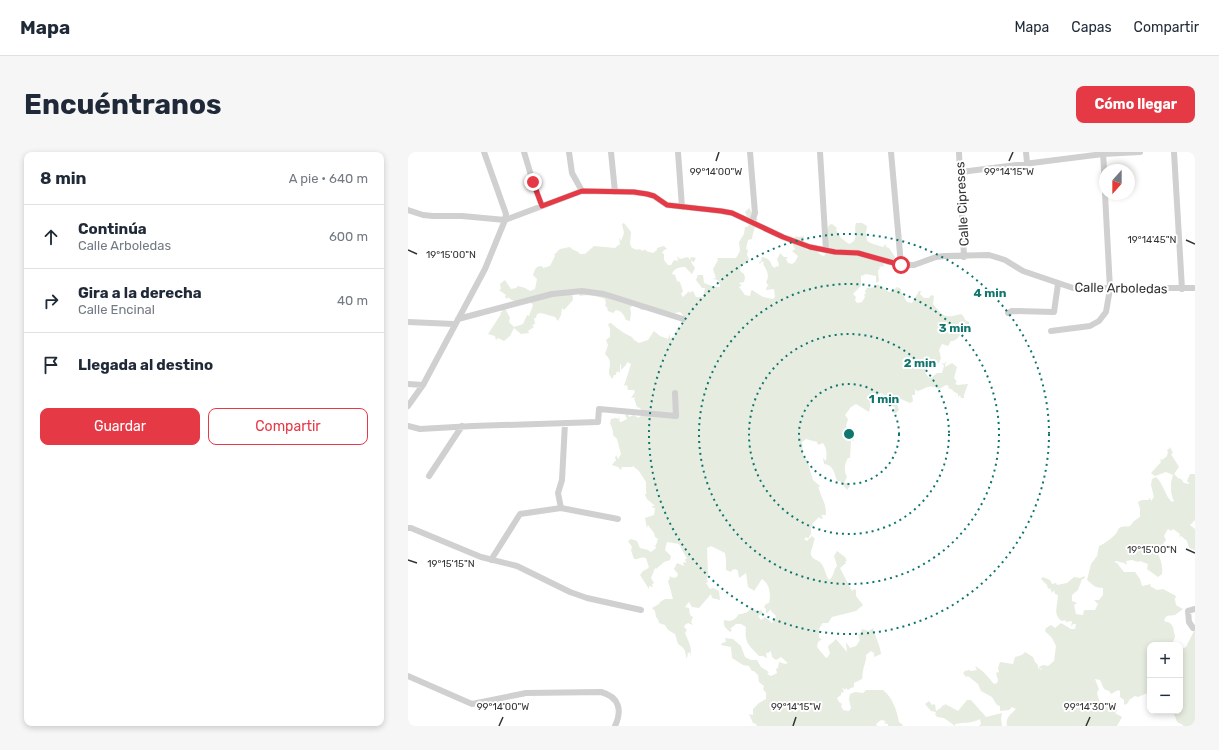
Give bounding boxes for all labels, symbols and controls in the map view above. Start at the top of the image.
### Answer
text: Mapa [20,16,70,39]
text: Mapa [1014,19,1049,36]
text: Capas [1071,19,1112,36]
text: Compartir [1134,19,1199,36]
button: Cómo llegar [1076,86,1195,123]
text: Encuéntranos [24,88,222,121]
street label: Calle Cipreses [952,161,972,247]
north arrow [1099,164,1135,200]
text: 99°14'00"W [690,166,742,178]
text: 99°14'15"W [984,166,1034,178]
text: 8 min [40,168,87,188]
text: A pie · 640 m [289,171,368,186]
route end [524,173,542,191]
text: Continúa [78,220,147,238]
icon: ahead [40,226,62,248]
text: 600 m [329,229,368,244]
text: 19°14'45"N [1128,234,1176,246]
text: Calle Arboledas [78,238,171,253]
text: 19°15'00"N [426,249,476,261]
route start [892,256,910,274]
street label: Calle Arboledas [1074,280,1168,296]
text: Gira a la derecha [78,284,202,302]
text: 4 min [974,286,1007,300]
icon: right [40,290,62,312]
text: 40 m [337,293,368,308]
text: Calle Encinal [78,302,155,317]
text: 3 min [939,321,972,335]
icon: arrive [40,354,62,376]
text: Llegada al destino [78,356,213,374]
text: 2 min [904,356,937,370]
text: 1 min [869,392,900,406]
button: Guardar [40,408,200,445]
button: Compartir [208,408,368,445]
centre of rings [842,427,856,441]
text: 19°15'00"N [1127,544,1177,556]
text: 19°15'15"N [427,558,475,570]
map controls [1147,642,1183,714]
button: + [1147,642,1183,678]
button: − [1147,678,1183,714]
text: 99°14'00"W [477,701,529,713]
text: 99°14'15"W [771,701,821,713]
text: 99°14'30"W [1064,701,1116,713]

